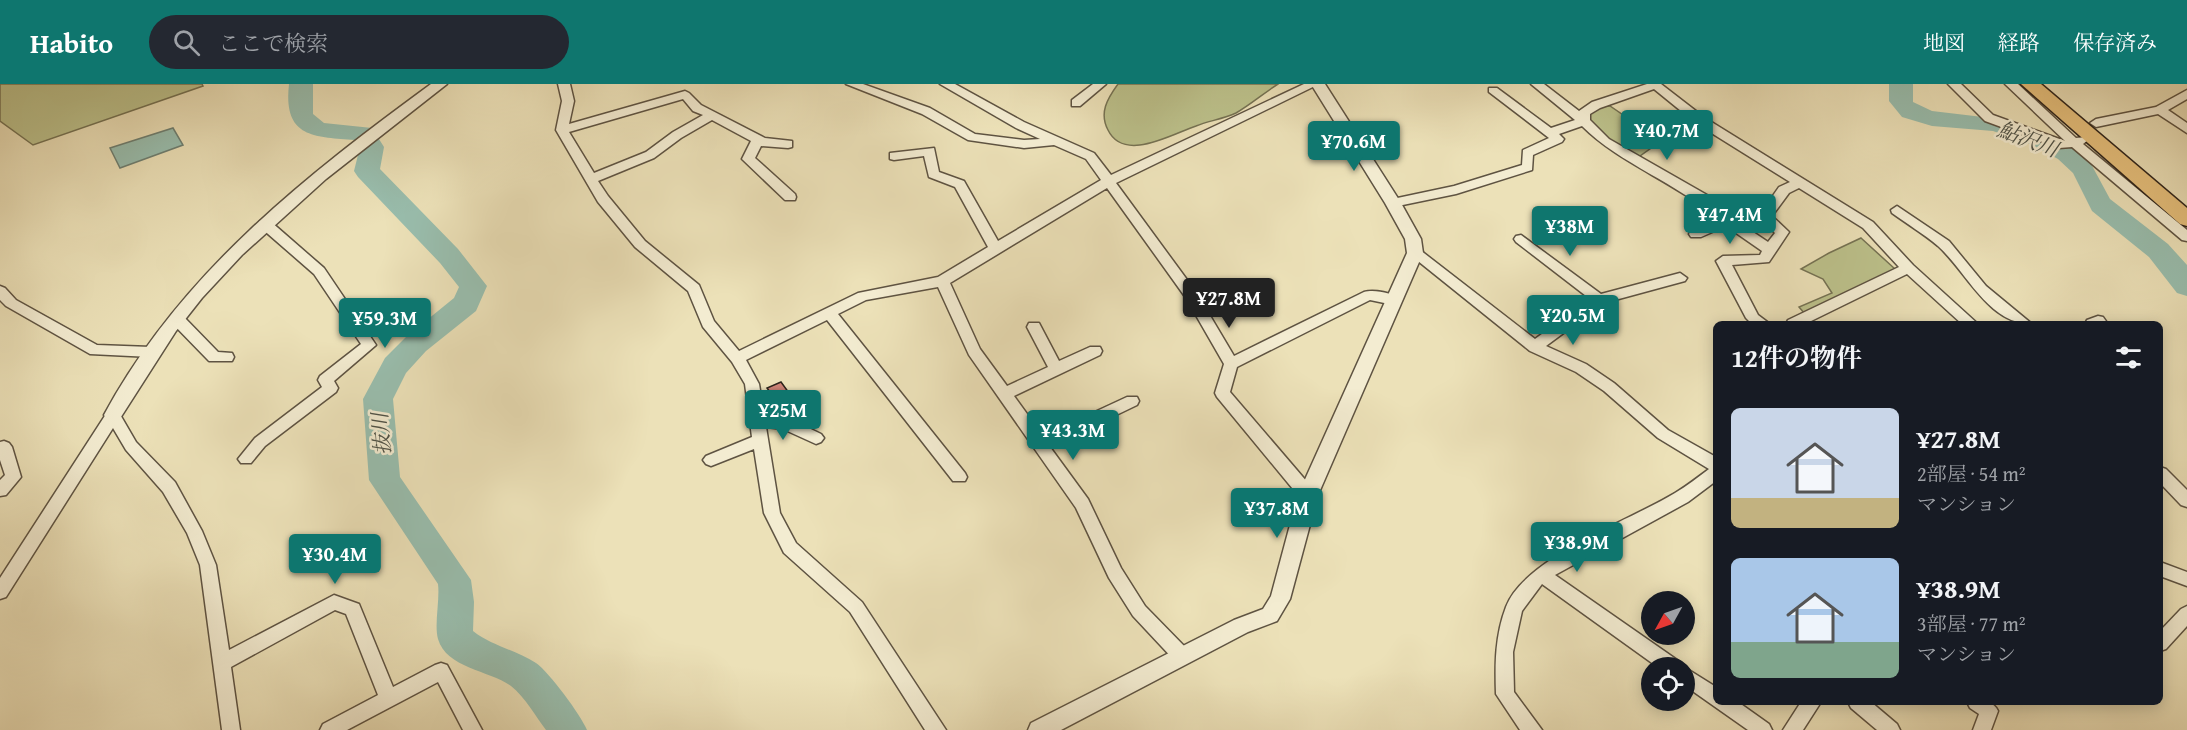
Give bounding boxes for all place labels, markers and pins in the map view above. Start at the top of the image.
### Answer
pin: ¥40.7M [1618,110,1716,161]
pin: ¥70.6M [1305,121,1403,172]
pin: ¥47.4M [1681,194,1779,245]
pin: ¥38M [1534,206,1606,257]
pin: ¥27.8M [1180,278,1278,329]
pin: ¥20.5M [1524,295,1622,346]
pin: ¥59.3M [336,298,434,349]
pin: ¥25M [747,390,819,441]
pin: ¥43.3M [1024,410,1122,461]
pin: ¥37.8M [1228,488,1326,539]
pin: ¥38.9M [1528,522,1626,573]
pin: ¥30.4M [286,534,384,585]

